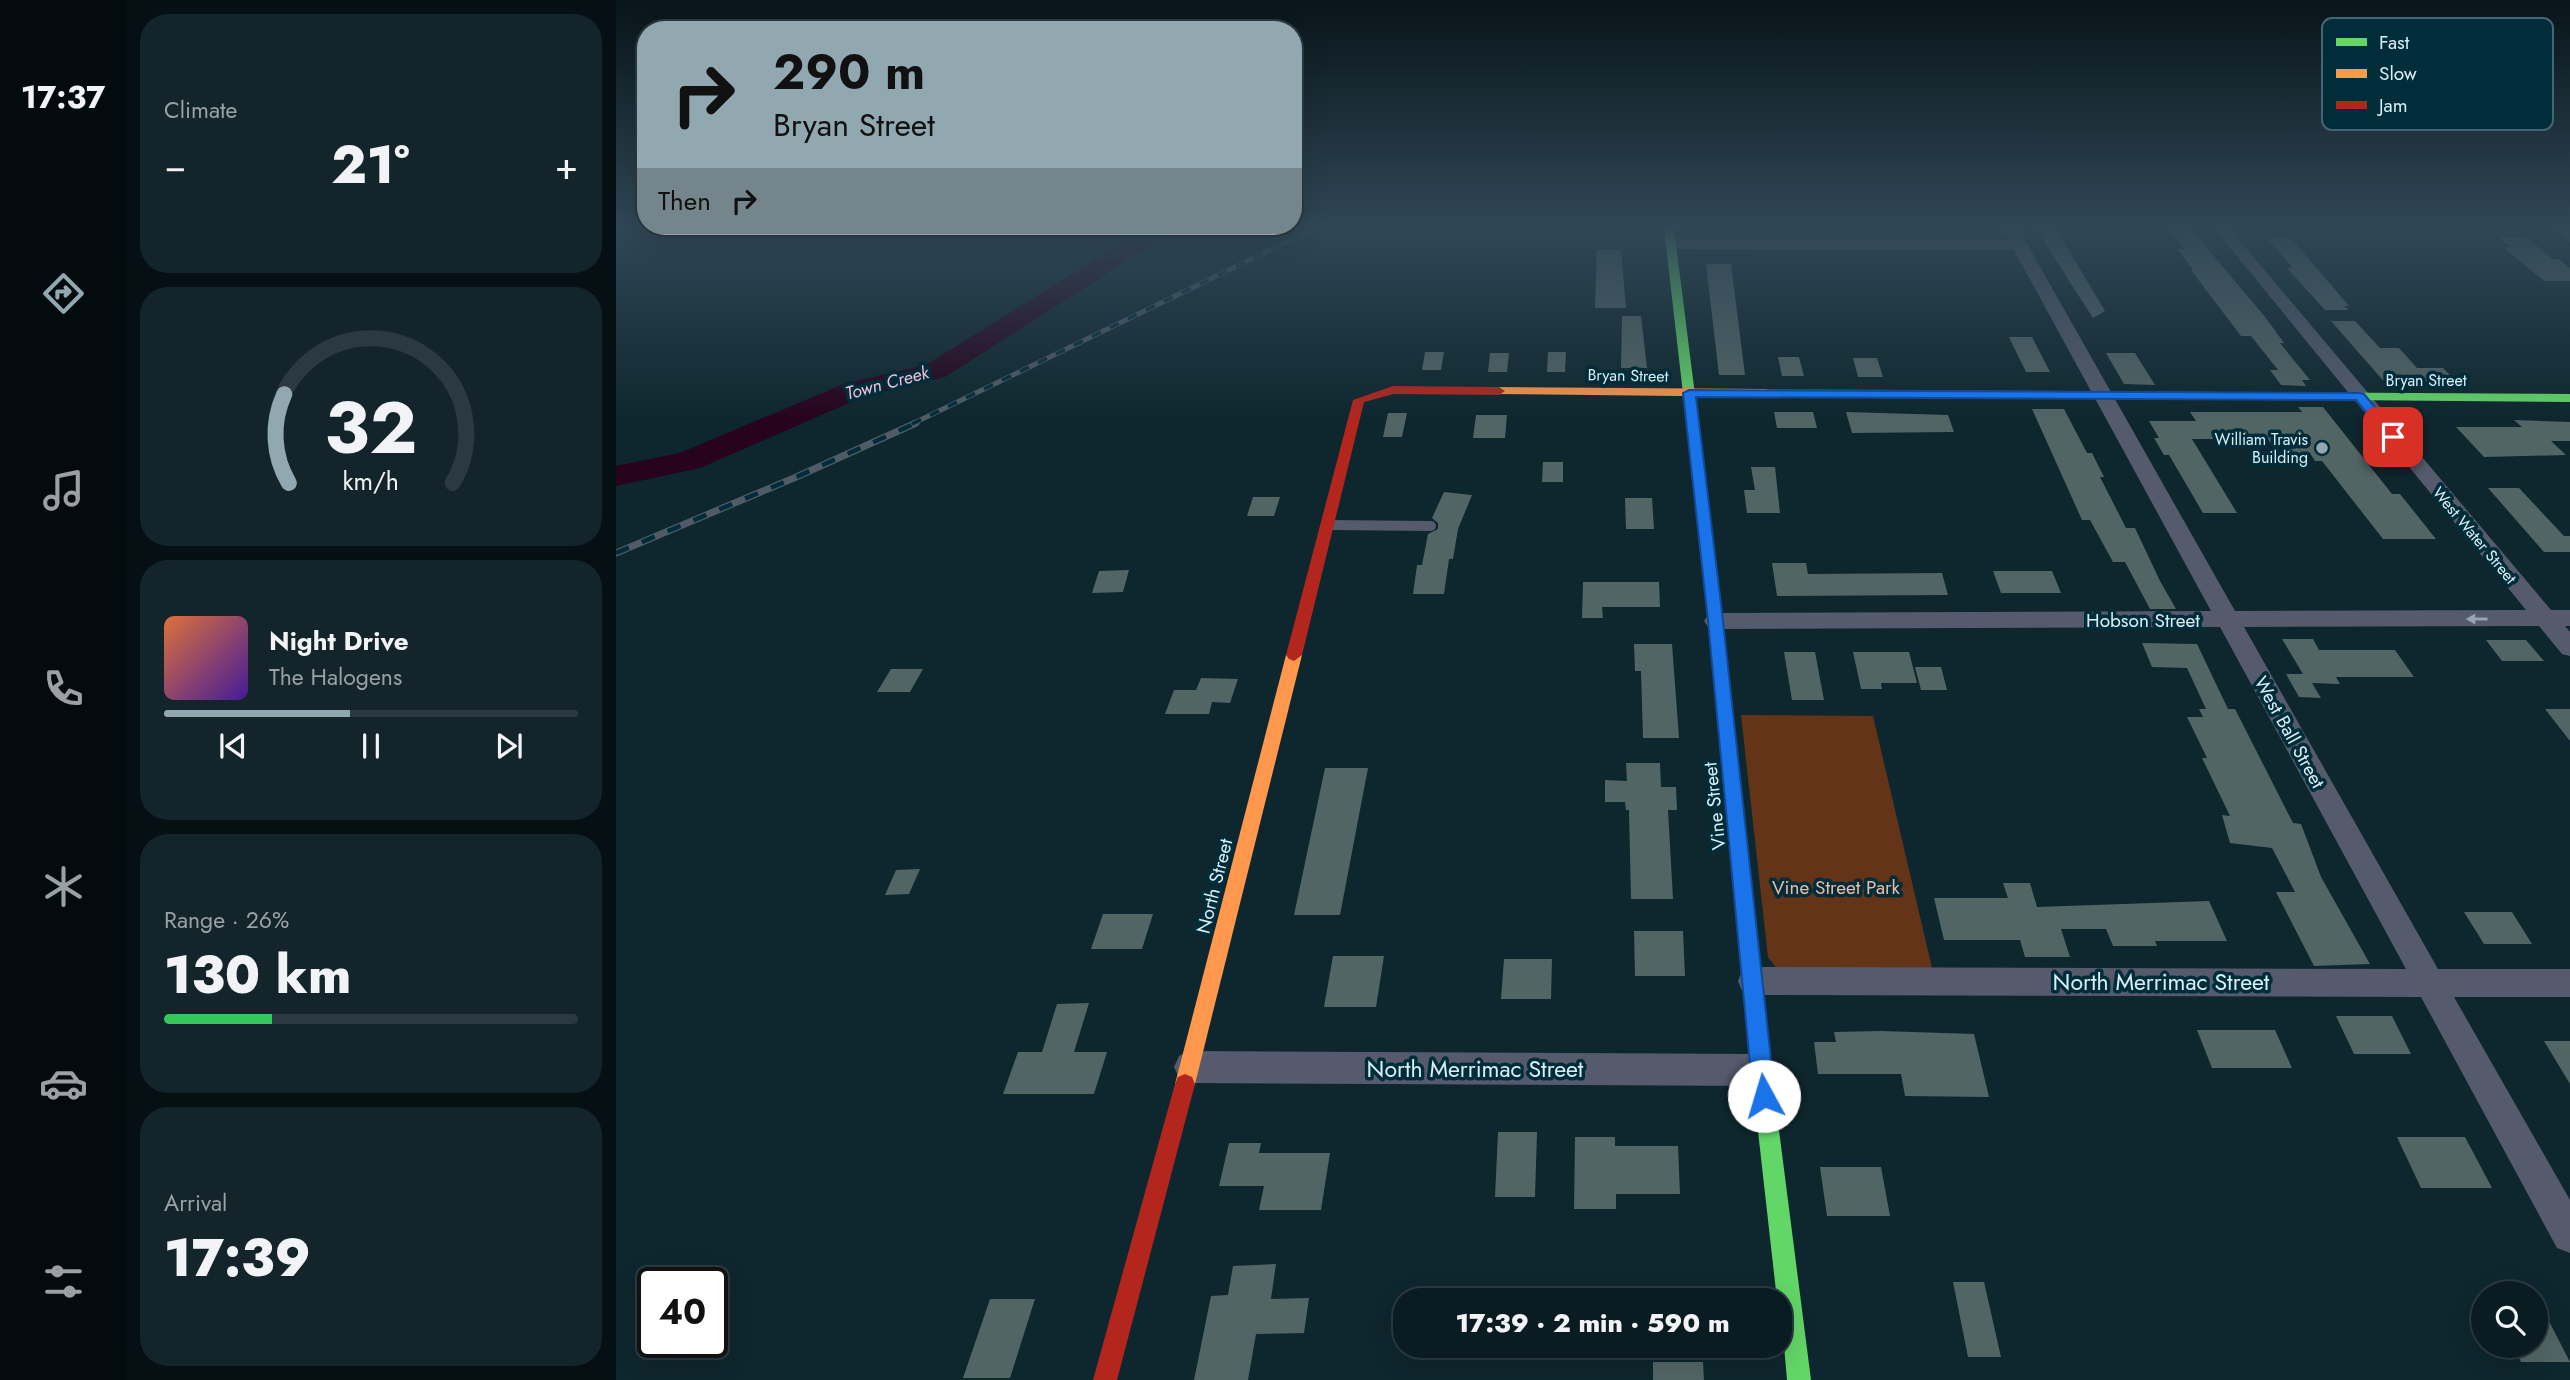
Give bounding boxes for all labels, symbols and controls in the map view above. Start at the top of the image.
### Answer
legend [2322,18,2553,130]
text: Fast [2379,29,2410,56]
text: 290 m [773,37,925,107]
icon: right [658,49,749,140]
text: Slow [2379,60,2417,87]
text: 17:37 [21,74,105,120]
text: Jam [2376,92,2408,119]
text: Climate [164,93,237,127]
text: Bryan Street [773,102,935,148]
text: 21° [331,127,410,203]
text: − [164,138,186,193]
text: + [555,138,578,193]
text: Then [658,182,711,220]
icon: right [725,182,763,220]
icon: directions [39,269,88,318]
water label: Town Creek [842,359,933,407]
street label: Bryan Street [1587,363,1669,388]
street label: Bryan Street [2385,369,2467,392]
text: 32 [325,375,417,480]
pin [2363,407,2423,467]
icon: arrive [2374,418,2412,456]
place label: William Travis Building [2215,428,2308,469]
marker: William Travis Building [2314,440,2330,456]
text: km/h [343,463,399,499]
icon: music [39,466,88,515]
street label: West Water Street [2427,482,2522,589]
street label: Hobson Street [2086,607,2200,634]
one-way arrow [2465,613,2487,625]
text: Night Drive [269,622,409,660]
text: The Halogens [269,660,402,694]
icon: phone [39,664,88,713]
street label: West Ball Street [2248,671,2332,794]
icon: previous [214,727,252,765]
icon: pause [352,727,390,765]
icon: next [490,727,528,765]
street label: Vine Street [1696,760,1733,851]
street label: North Street [1190,835,1239,937]
icon: climate [39,862,88,911]
park label: Vine Street Park [1772,874,1901,901]
text: Range · 26% [164,903,289,937]
text: 130 km [164,937,351,1013]
street label: North Merrimac Street [2053,965,2270,999]
street label: North Merrimac Street [1367,1052,1584,1086]
icon: car [39,1059,88,1108]
position arrow [1727,1059,1801,1133]
text: Arrival [164,1186,227,1220]
text: 17:39 [164,1220,311,1296]
icon: filters [39,1257,88,1306]
speed limit sign: 40 [637,1267,728,1358]
map controls [2471,1281,2548,1358]
button: search [2471,1281,2548,1358]
text: 17:39 · 2 min · 590 m [1455,1304,1730,1342]

